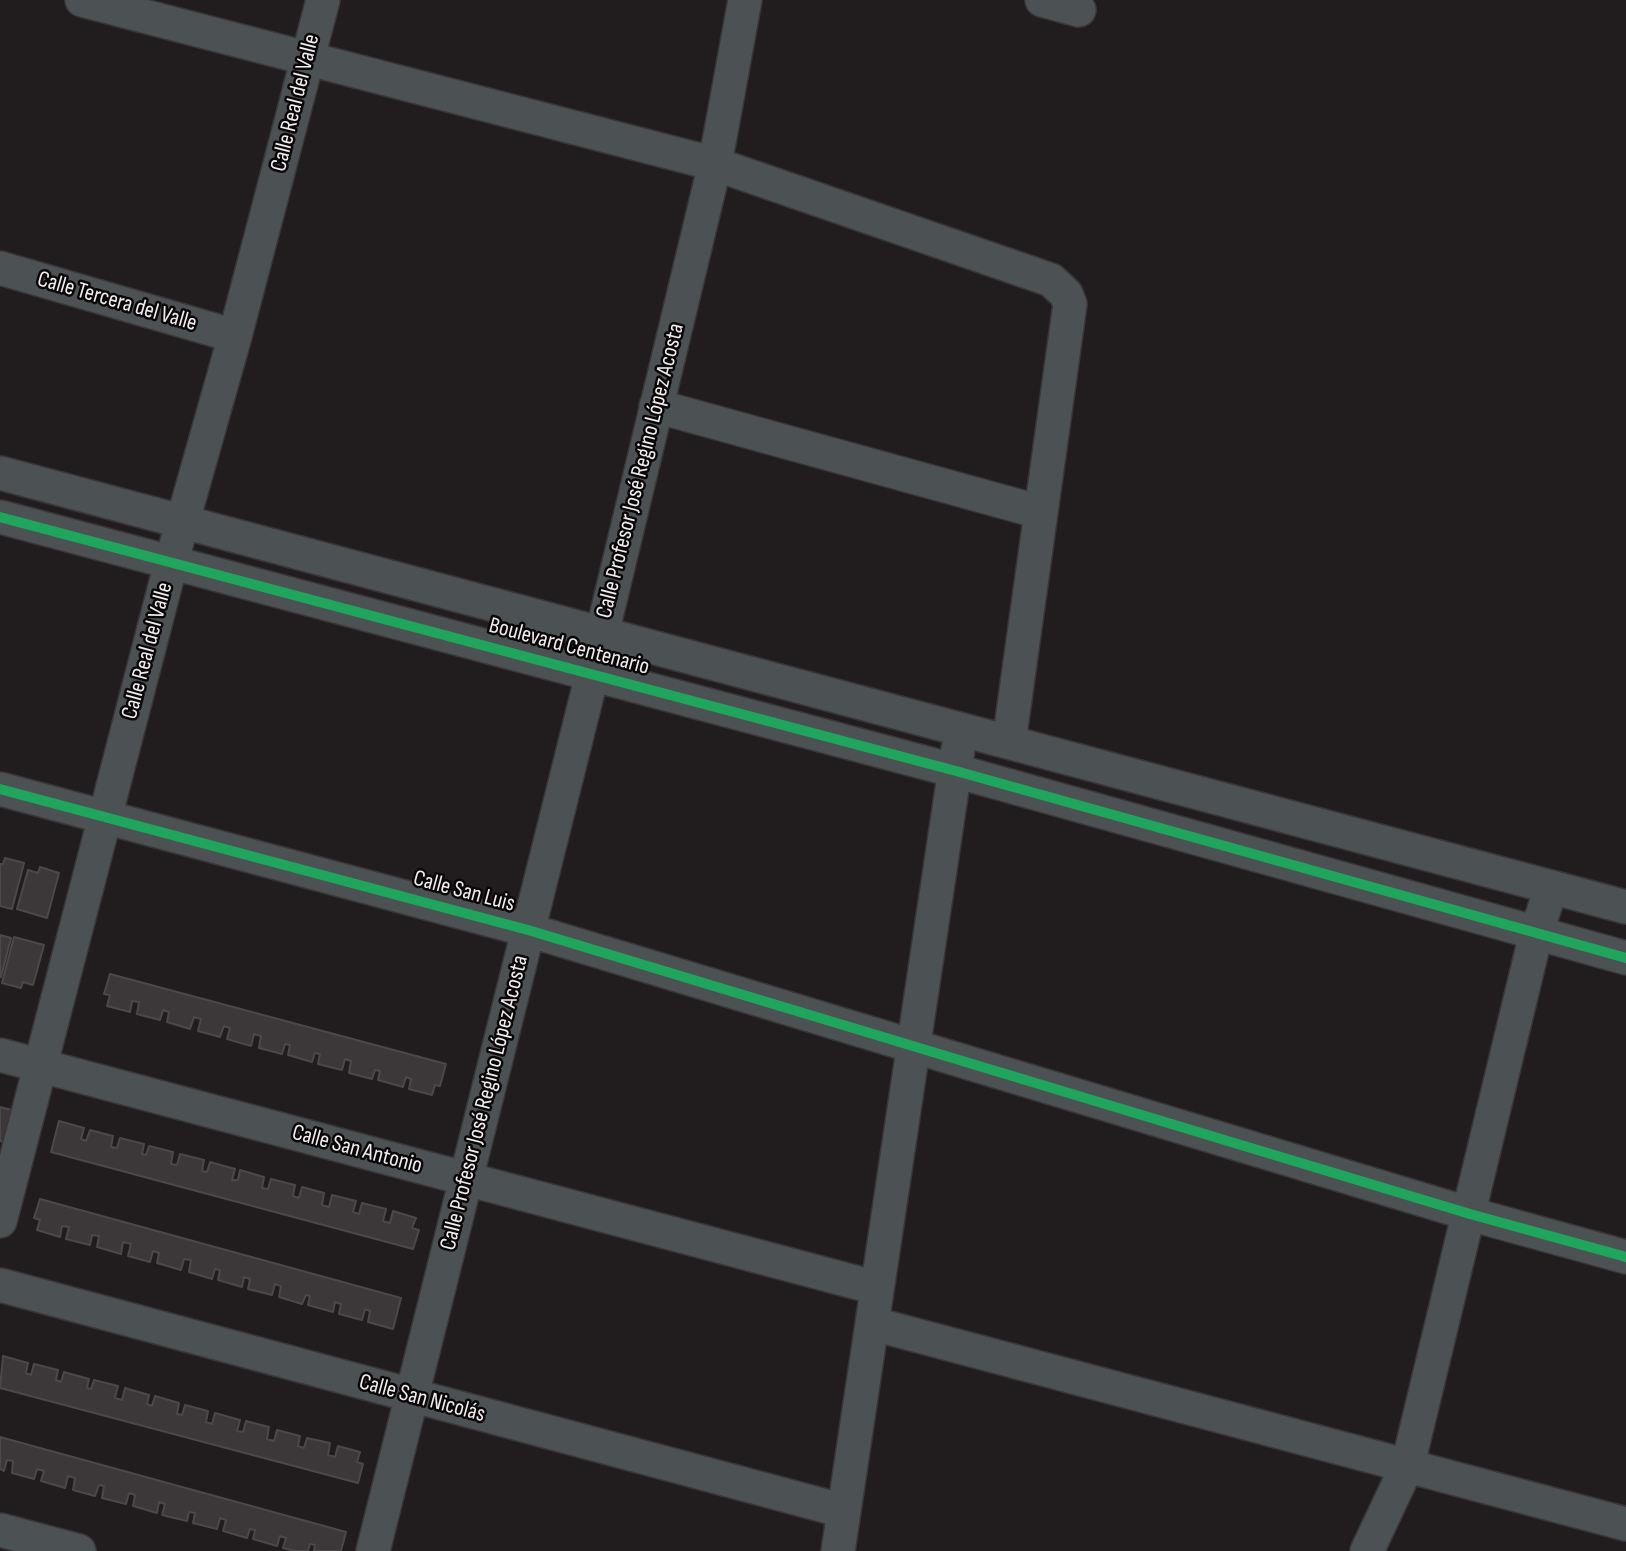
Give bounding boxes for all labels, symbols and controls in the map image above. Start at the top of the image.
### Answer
street label: Calle Real del Valle [266,31,326,175]
street label: Calle Tercera del Valle [34,266,200,338]
street label: Calle Profesor José Regino López Acosta [591,321,691,621]
street label: Calle Real del Valle [116,580,180,722]
street label: Boulevard Centenario [486,612,652,682]
street label: Calle San Luis [410,865,518,919]
street label: Calle Profesor José Regino López Acosta [435,953,535,1253]
street label: Calle San Antonio [289,1119,425,1181]
street label: Calle San Nicolás [356,1369,488,1429]

